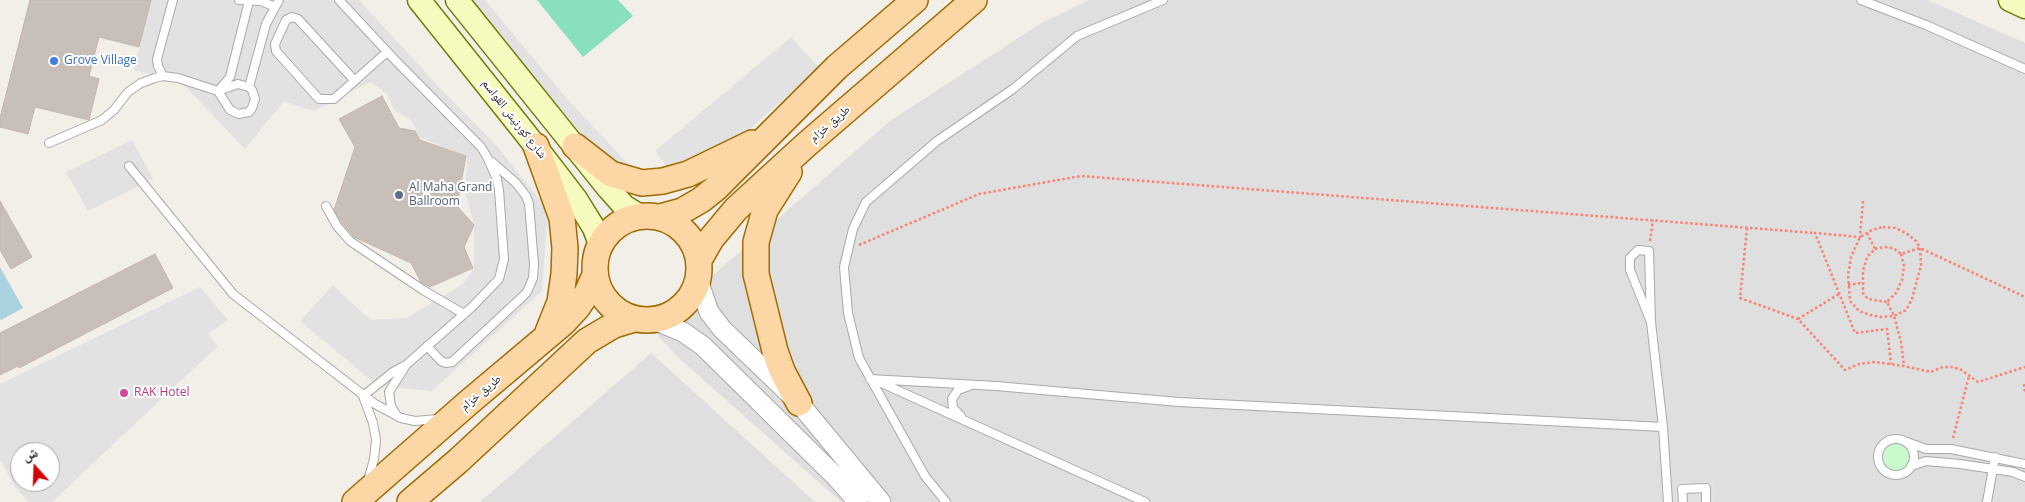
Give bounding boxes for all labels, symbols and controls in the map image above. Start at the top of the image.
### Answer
place label: Grove Village [64,54,137,68]
marker: Grove Village [48,55,60,67]
street label: شارع كورنيش القواسم [479,76,549,162]
street label: طريق خزام [807,103,853,145]
place label: Al Maha Grand Ballroom [409,181,492,209]
marker: Al Maha Grand Ballroom [393,189,405,201]
street label: طريق خزام [458,372,504,414]
place label: RAK Hotel [134,386,190,400]
marker: RAK Hotel [118,387,130,399]
north arrow [10,442,60,492]
text: ش [20,442,40,465]

